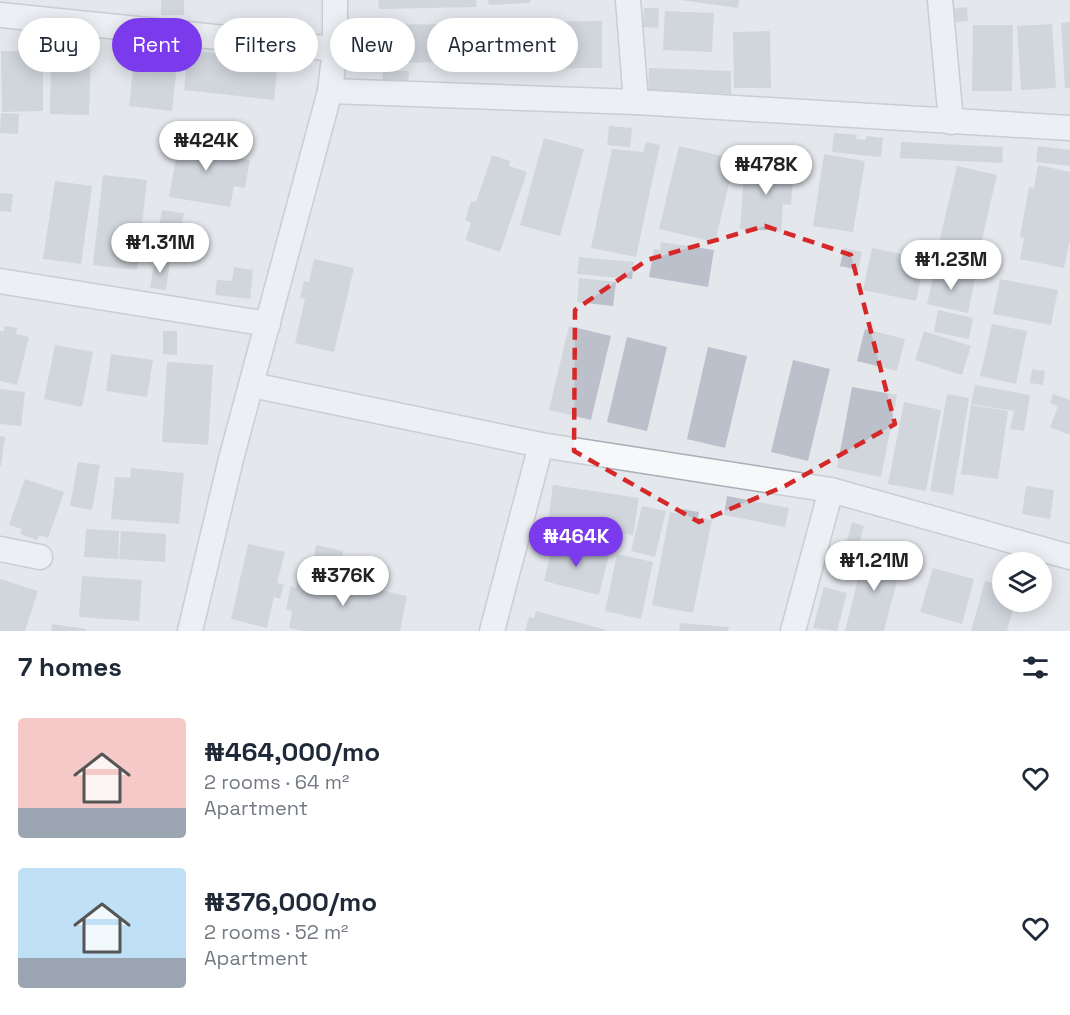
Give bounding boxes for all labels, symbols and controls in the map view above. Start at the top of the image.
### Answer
chip: Buy [18,18,100,72]
chip: Rent [112,18,202,72]
chip: Filters [214,18,318,72]
chip: New [330,18,415,72]
chip: Apartment [427,18,578,72]
pin: ₦424K [164,121,248,172]
text: ₦424K [173,127,239,153]
pin: ₦478K [724,145,808,196]
text: ₦478K [734,151,798,177]
pin: ₦1.31M [111,223,209,274]
text: ₦1.31M [125,229,195,255]
pin: ₦1.23M [902,240,1000,291]
text: ₦1.23M [915,246,987,272]
pin: ₦464K [534,517,618,568]
text: ₦464K [543,523,609,549]
pin: ₦1.21M [825,541,923,592]
text: ₦1.21M [839,547,909,573]
map controls [992,552,1052,612]
button: layers [992,552,1052,612]
pin: ₦376K [301,556,385,607]
text: ₦376K [311,562,375,588]
text: 7 homes [18,650,122,684]
icon: filters [1019,651,1052,684]
text: ₦464,000/mo [204,735,380,769]
icon: home [66,742,138,814]
icon: heart [1019,762,1052,795]
text: 2 rooms · 64 m² [204,769,349,795]
text: Apartment [204,795,308,821]
text: ₦376,000/mo [204,885,377,919]
icon: home [66,892,138,964]
icon: heart [1019,912,1052,945]
text: 2 rooms · 52 m² [204,919,348,945]
text: Apartment [204,945,308,971]

